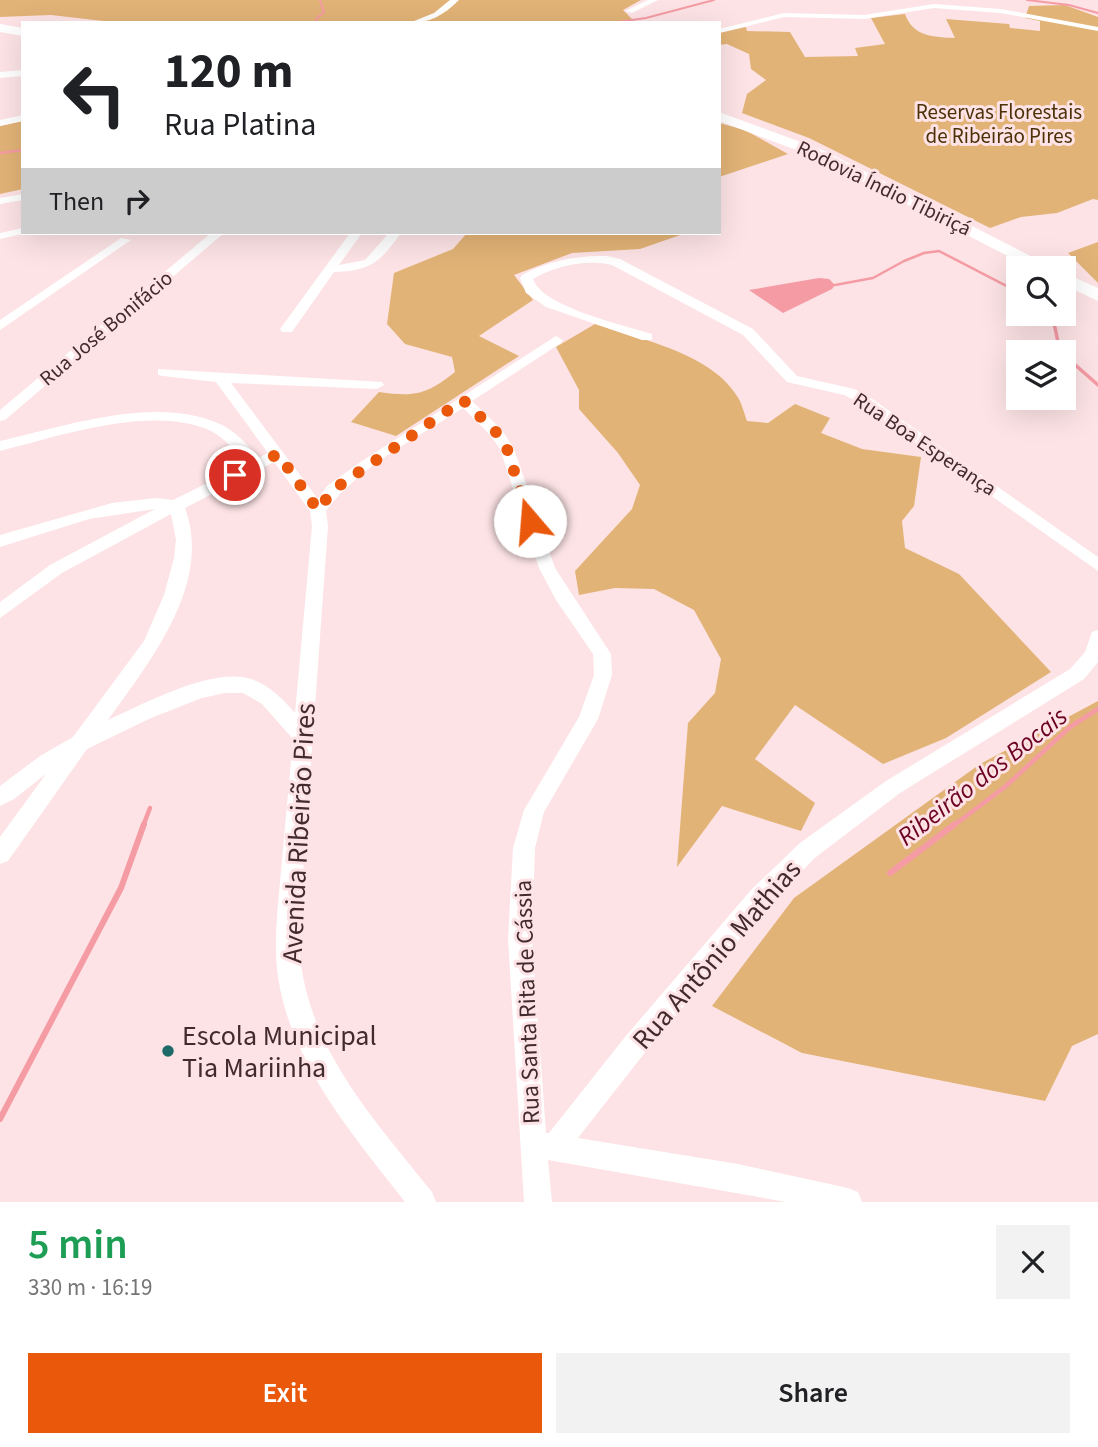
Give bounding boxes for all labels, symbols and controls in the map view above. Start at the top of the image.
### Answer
text: 120 m [164,37,293,107]
icon: left [49,49,140,140]
park label: Reservas Florestais de Ribeirão Pires [916,97,1082,151]
text: Rua Platina [164,102,316,148]
street label: Rodovia Índio Tibiriçá [792,133,976,243]
icon: right [118,182,156,220]
text: Then [49,183,104,220]
map controls [1006,256,1076,410]
button: search [1006,256,1076,326]
street label: Rua José Bonifácio [33,263,179,393]
button: layers [1006,340,1076,410]
street label: Rua Boa Esperança [847,385,1003,503]
pin [205,445,265,505]
icon: arrive [216,456,254,494]
position arrow [493,484,567,558]
water label: Ribeirão dos Bocais [889,698,1075,855]
street label: Avenida Ribeirão Pires [272,702,326,964]
street label: Rua Antônio Mathias [623,851,811,1058]
street label: Rua Santa Rita de Cássia [506,879,549,1125]
place label: Escola Municipal Tia Mariinha [182,1016,377,1088]
marker: Escola Municipal Tia Mariinha [160,1043,176,1059]
text: 5 min [28,1215,128,1275]
button: close [996,1225,1070,1299]
text: 330 m · 16:19 [28,1271,152,1304]
button: Exit [28,1353,542,1433]
button: Share [556,1353,1070,1433]

